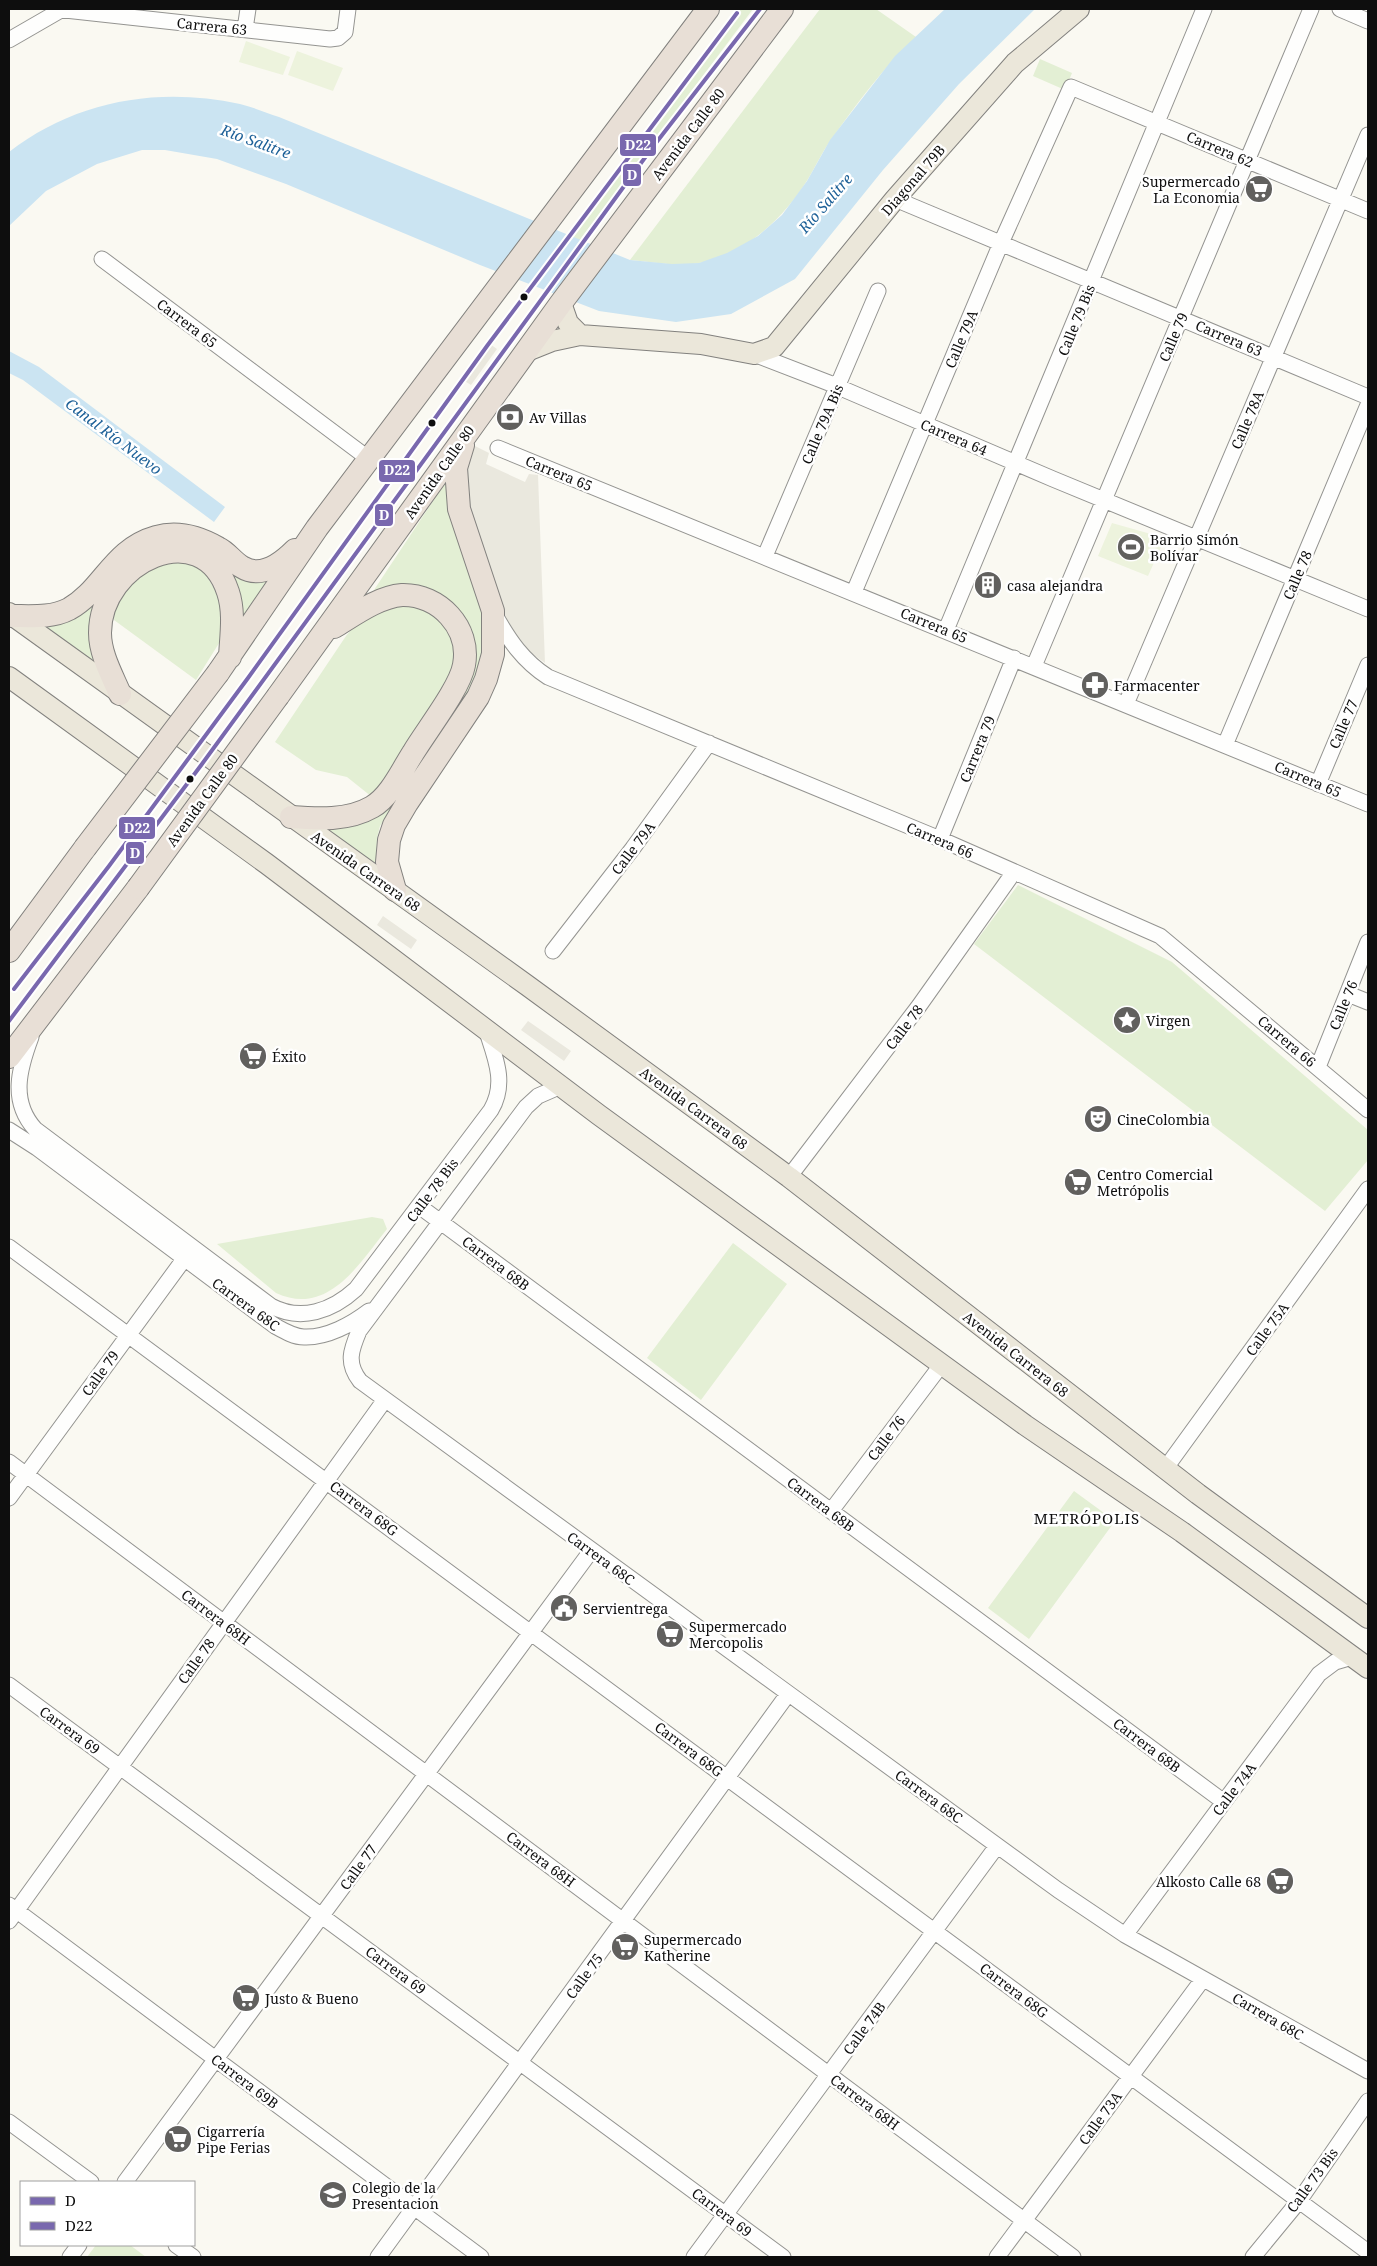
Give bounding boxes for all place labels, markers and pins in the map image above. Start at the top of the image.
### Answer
place label: Supermercado La Economia [1142,172,1240,207]
supermarket icon: Supermercado La Economia [1244,174,1274,204]
unlabelled marker [519,292,529,302]
bank icon: Av Villas [495,402,525,432]
place label: Av Villas [529,408,587,427]
unlabelled marker [427,418,437,428]
place label: Barrio Simón Bolívar [1150,530,1239,565]
sports icon: Barrio Simón Bolívar [1116,532,1146,562]
building icon: casa alejandra [973,570,1003,600]
place label: casa alejandra [1007,576,1103,595]
pharmacy icon: Farmacenter [1080,670,1110,700]
place label: Farmacenter [1114,676,1200,695]
unlabelled marker [185,774,195,784]
place icon: Virgen [1112,1005,1142,1035]
place label: Virgen [1146,1011,1191,1030]
supermarket icon: Éxito [238,1041,268,1071]
place label: Éxito [272,1047,306,1066]
theatre icon: CineColombia [1083,1104,1113,1134]
place label: CineColombia [1117,1110,1210,1129]
place label: Centro Comercial Metrópolis [1097,1165,1214,1200]
supermarket icon: Centro Comercial Metrópolis [1063,1167,1093,1197]
public building icon: Servientrega [549,1593,579,1623]
place label: Servientrega [583,1599,668,1618]
place label: Supermercado Mercopolis [689,1617,787,1652]
supermarket icon: Supermercado Mercopolis [655,1619,685,1649]
supermarket icon: Alkosto Calle 68 [1265,1866,1295,1896]
place label: Alkosto Calle 68 [1156,1872,1261,1891]
place label: Supermercado Katherine [644,1930,742,1965]
supermarket icon: Supermercado Katherine [610,1932,640,1962]
supermarket icon: Justo & Bueno [231,1983,261,2013]
place label: Justo & Bueno [264,1989,359,2008]
place label: Cigarrería Pipe Ferias [197,2122,270,2157]
supermarket icon: Cigarrería Pipe Ferias [163,2124,193,2154]
place label: Colegio de la Presentacion [352,2178,439,2213]
school or university icon: Colegio de la Presentacion [318,2180,348,2210]

